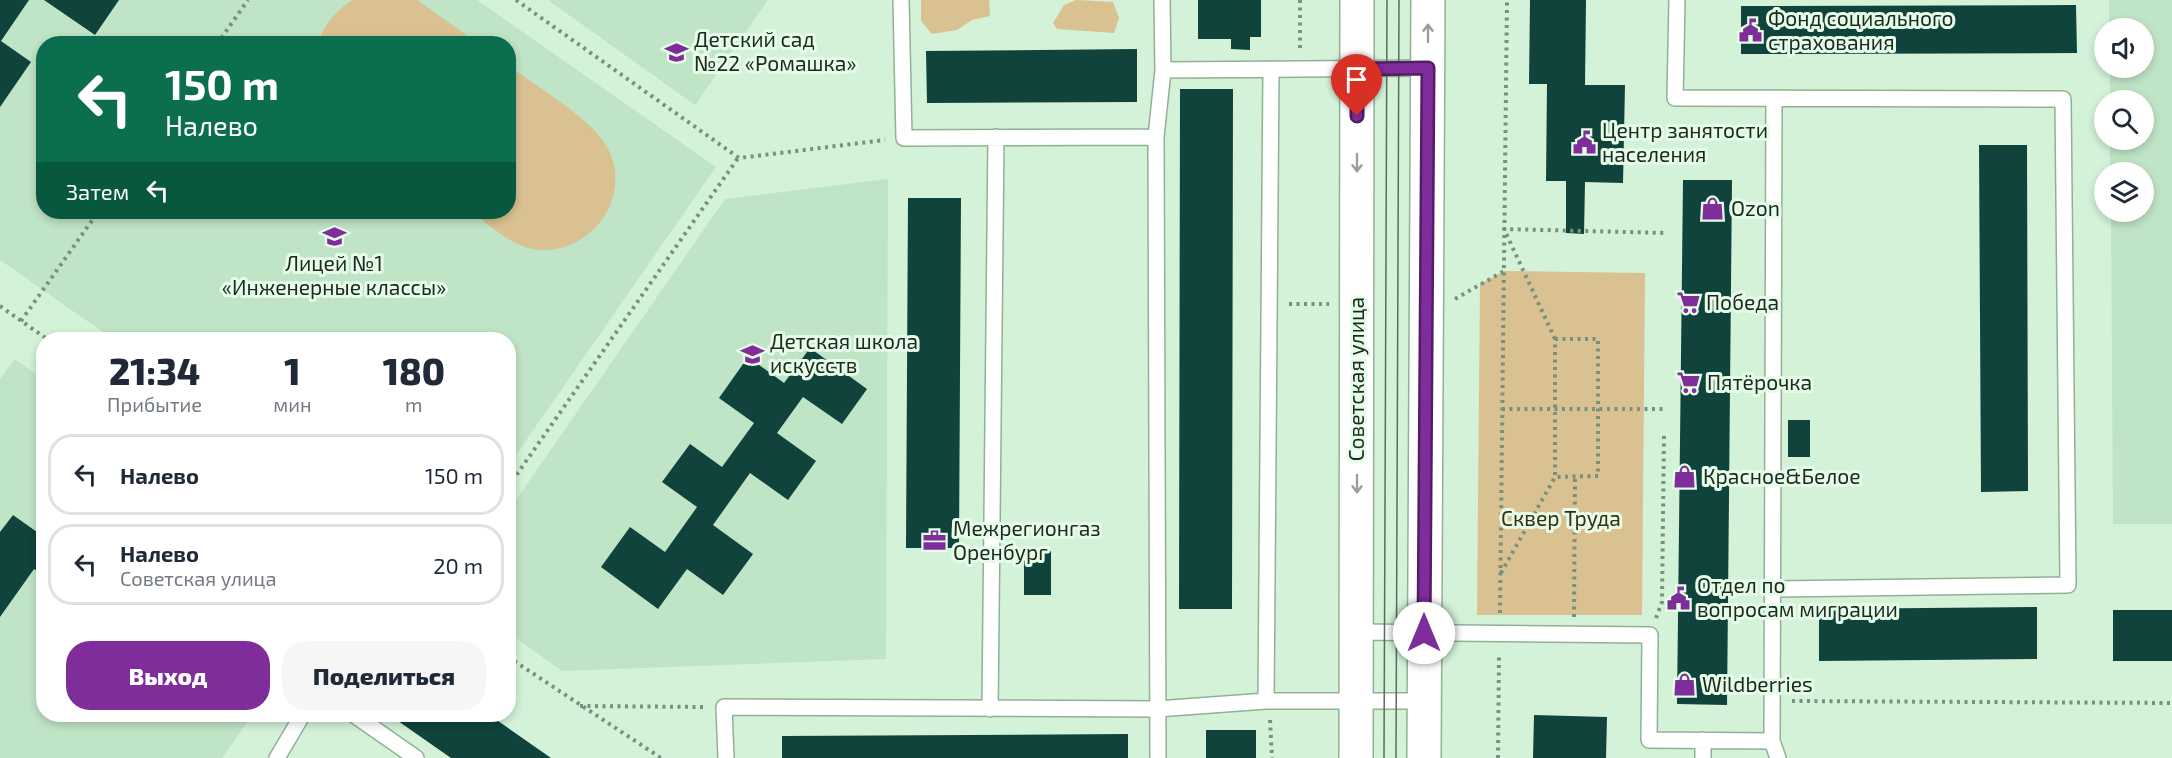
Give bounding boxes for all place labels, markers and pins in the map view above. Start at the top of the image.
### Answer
place label: Фонд социального страхования [1768,5,1953,54]
public building icon: Фонд социального страхования [1737,18,1763,44]
place label: Детский сад №22 «Ромашка» [694,26,856,75]
school or university icon: Детский сад №22 «Ромашка» [663,39,689,65]
pin [1331,54,1382,116]
place label: Центр занятости населения [1602,117,1768,166]
public building icon: Центр занятости населения [1571,130,1597,156]
place label: Ozon [1731,195,1780,220]
shop icon: Ozon [1700,196,1726,222]
school or university icon: Лицей №1 «Инженерные классы» [321,223,347,249]
place label: Лицей №1 «Инженерные классы» [222,250,446,299]
place label: Победа [1706,289,1779,314]
supermarket icon: Победа [1675,290,1701,316]
place label: Детская школа искусств [770,328,918,378]
school or university icon: Детская школа искусств [739,341,765,367]
place label: Пятёрочка [1707,369,1812,394]
supermarket icon: Пятёрочка [1676,370,1702,396]
place label: Красное&Белое [1703,463,1861,488]
shop icon: Красное&Белое [1672,464,1698,490]
place label: Межрегионгаз Оренбург [953,515,1101,565]
office icon: Межрегионгаз Оренбург [922,528,948,554]
place label: Отдел по вопросам миграции [1697,572,1898,621]
public building icon: Отдел по вопросам миграции [1666,585,1692,611]
place label: Wildberries [1702,671,1813,696]
shop icon: Wildberries [1671,672,1697,698]

